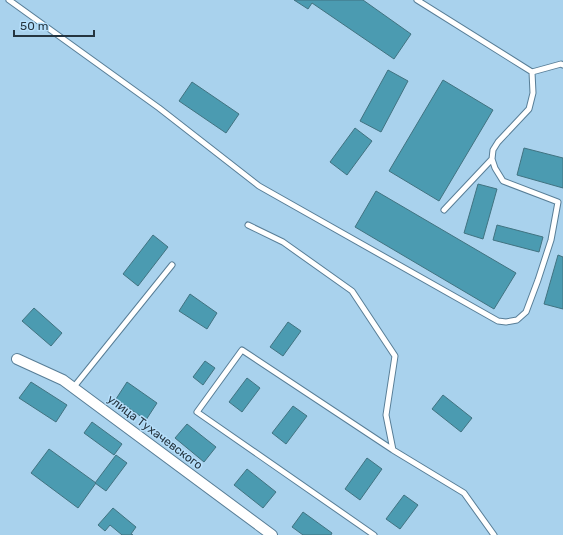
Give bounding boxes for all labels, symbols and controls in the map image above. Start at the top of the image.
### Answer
scale bar [14,12,94,38]
text: 50 m [20,19,48,33]
street label: улица Тухачевского [105,392,205,472]

